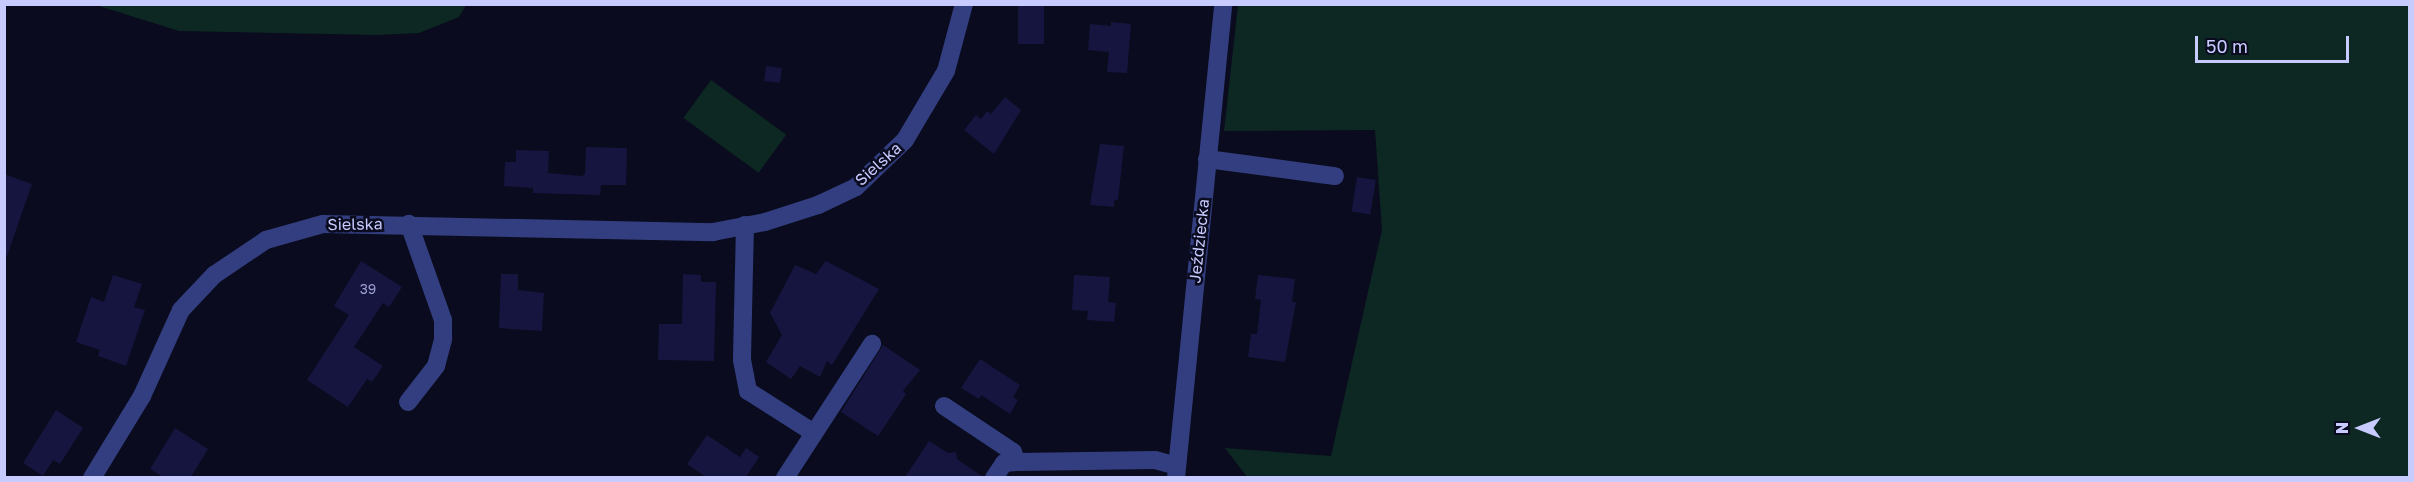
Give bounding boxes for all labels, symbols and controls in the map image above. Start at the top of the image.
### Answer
scale bar [2198,24,2352,62]
text: 50 m [2206,35,2248,57]
street label: Sielska [851,138,905,190]
street label: Jeździecka [1185,198,1213,284]
street label: Sielska [327,214,383,234]
house number: 39 [360,281,376,297]
north arrow [2330,398,2390,458]
text: N [2332,422,2352,434]

